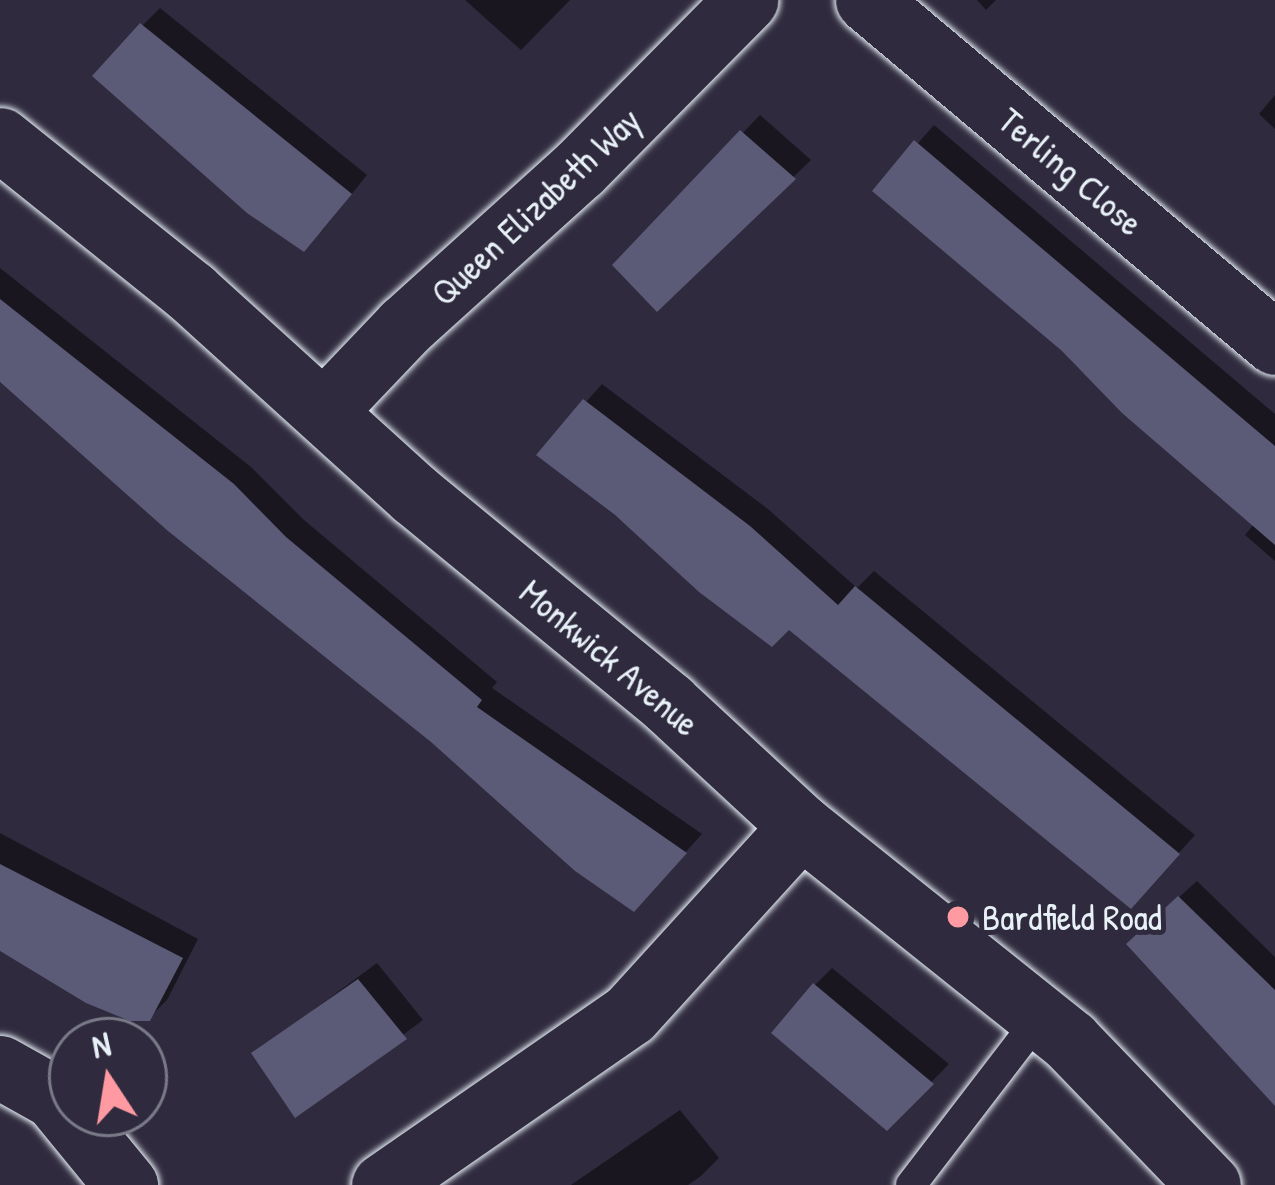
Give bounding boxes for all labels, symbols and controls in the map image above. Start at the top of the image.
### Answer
street label: Queen Elizabeth Way [421,98,649,314]
street label: Terling Close [990,98,1152,244]
street label: Monkwick Avenue [512,570,708,744]
place label: Bardfield Road [982,895,1162,939]
marker: Bardfield Road [945,904,971,930]
north arrow [48,1017,168,1137]
text: N [88,1021,114,1068]

